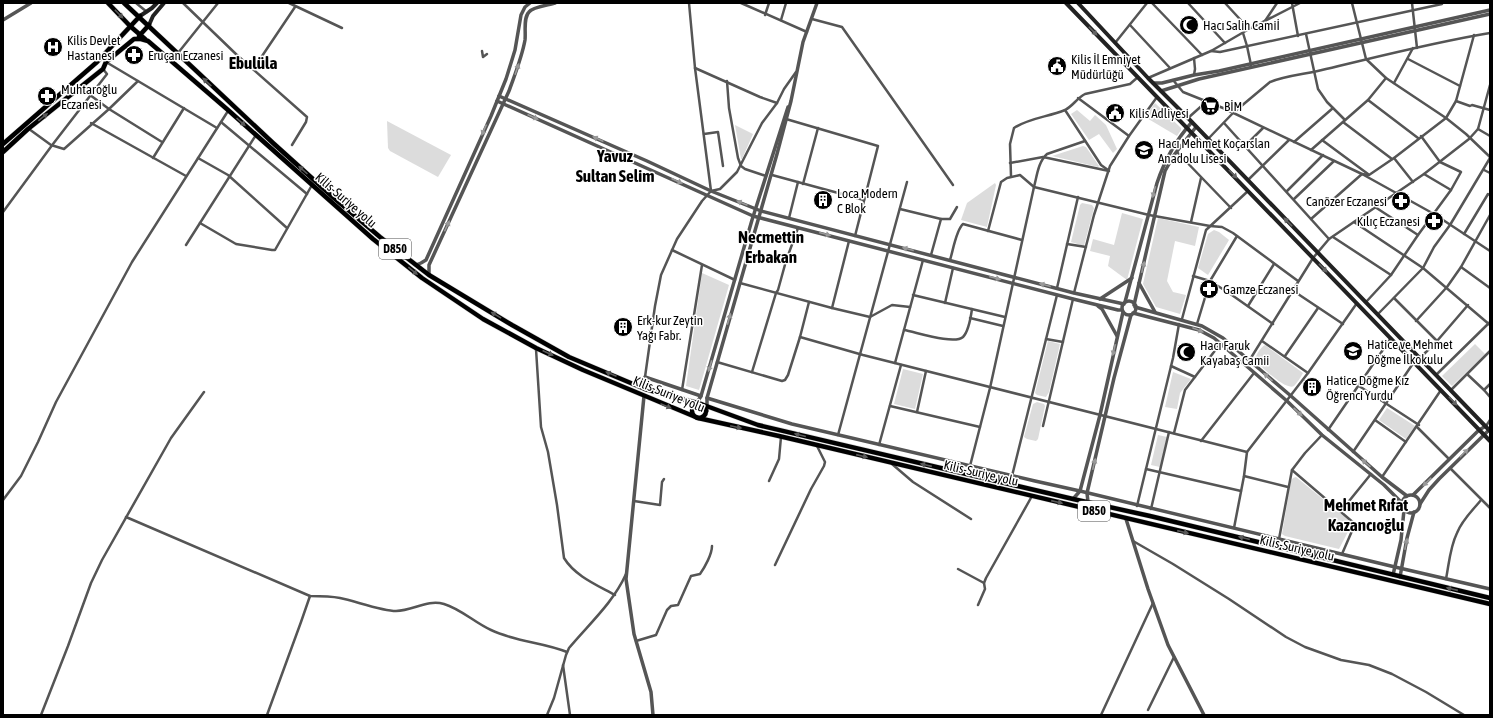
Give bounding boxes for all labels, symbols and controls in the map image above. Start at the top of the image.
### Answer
one-way arrow [114,9,123,20]
mosque icon: Hacı Salih Camiİ [1178,14,1200,36]
place label: Hacı Salih Camiİ [1203,18,1280,33]
one-way arrow [1089,26,1098,36]
place label: Kilis Devlet Hastanesi [67,33,121,63]
hospital icon: Kilis Devlet Hastanesi [42,36,64,58]
pharmacy icon: Eruçan Eczanesi [123,44,145,66]
place label: Eruçan Eczanesi [148,48,223,63]
place label: Kilis İl Emniyet Müdürlüğü [1071,52,1141,82]
district label: Ebulüla [229,53,277,73]
public building icon: Kilis İl Emniyet Müdürlüğü [1046,55,1068,77]
one-way arrow [514,62,520,74]
one-way arrow [202,77,212,87]
place label: Muhtaroğlu Eczanesi [61,82,117,112]
pharmacy icon: Muhtaroğlu Eczanesi [36,85,58,107]
supermarket icon: BİM [1199,95,1221,117]
place label: BİM [1224,99,1242,114]
public building icon: Kilis Adliyesi [1104,102,1126,124]
place label: Kilis Adliyesi [1129,106,1189,121]
one-way arrow [38,113,49,122]
one-way arrow [527,114,538,120]
one-way arrow [236,117,246,126]
one-way arrow [481,124,488,136]
one-way arrow [592,136,603,142]
place label: Hacı Mehmet Koçarslan Anadolu Lisesi [1158,136,1270,166]
school or university icon: Hacı Mehmet Koçarslan Anadolu Lisesi [1133,139,1155,161]
district label: Yavuz Sultan Selim [576,146,654,186]
one-way arrow [298,165,308,175]
street label: Kilis-Suriye yolu [312,169,380,231]
one-way arrow [1228,169,1238,179]
one-way arrow [671,178,682,184]
place label: Loca Modern C Blok [837,186,898,216]
one-way arrow [1151,186,1157,199]
building icon: Loca Modern C Blok [812,189,834,211]
pharmacy icon: Canözer Eczanesi [1390,190,1412,212]
place label: Canözer Eczanesi [1306,194,1387,209]
one-way arrow [736,200,748,206]
pharmacy icon: Kılıç Eczanesi [1423,210,1445,232]
place label: Kılıç Eczanesi [1357,214,1420,229]
one-way arrow [1283,217,1293,227]
one-way arrow [444,220,450,231]
district label: Necmettin Erbakan [738,227,804,267]
one-way arrow [819,232,831,238]
road number: D850 [379,239,411,259]
one-way arrow [901,246,914,252]
one-way arrow [1140,261,1146,273]
one-way arrow [1318,263,1328,273]
one-way arrow [408,267,419,275]
one-way arrow [989,275,1001,281]
pharmacy icon: Gamze Eczanesi [1198,278,1220,300]
one-way arrow [1039,282,1051,288]
place label: Gamze Eczanesi [1223,282,1298,297]
one-way arrow [491,311,501,319]
place label: Erk-kur Zeytin Yağı Fabr. [637,313,703,343]
one-way arrow [726,313,732,325]
building icon: Erk-kur Zeytin Yağı Fabr. [612,316,634,338]
one-way arrow [1192,327,1203,333]
place label: Hatice ve Mehmet Döğme İlkokulu [1367,337,1453,367]
place label: Hacı Faruk Kayabaş Camii [1200,338,1269,368]
school or university icon: Hatice ve Mehmet Döğme İlkokulu [1342,340,1364,362]
mosque icon: Hacı Faruk Kayabaş Camii [1175,341,1197,363]
one-way arrow [1111,344,1117,356]
one-way arrow [542,350,553,356]
one-way arrow [707,360,713,372]
one-way arrow [605,371,617,377]
one-way arrow [1263,372,1274,381]
street label: Kilis-Suriye yolu [631,373,707,415]
place label: Hatice Döğme Kız Öğrenci Yurdu [1326,373,1409,403]
building icon: Hatice Döğme Kız Öğrenci Yurdu [1301,376,1323,398]
one-way arrow [1448,396,1457,407]
one-way arrow [661,403,672,409]
one-way arrow [1293,407,1303,417]
one-way arrow [730,424,742,430]
one-way arrow [794,432,806,438]
one-way arrow [1459,448,1469,458]
one-way arrow [856,454,868,460]
street label: Kilis-Suriye yolu [942,457,1020,489]
one-way arrow [1091,458,1097,470]
one-way arrow [1360,458,1371,467]
one-way arrow [920,462,932,468]
one-way arrow [1422,477,1432,487]
district label: Mehmet Rıfat Kazancıoğlu [1324,495,1408,535]
one-way arrow [1051,500,1063,506]
road number: D850 [1078,501,1110,521]
one-way arrow [1177,530,1190,536]
street label: Kilis-Suriye yolu [1258,532,1336,564]
one-way arrow [1238,535,1250,541]
one-way arrow [1403,538,1409,550]
one-way arrow [1446,585,1458,591]

